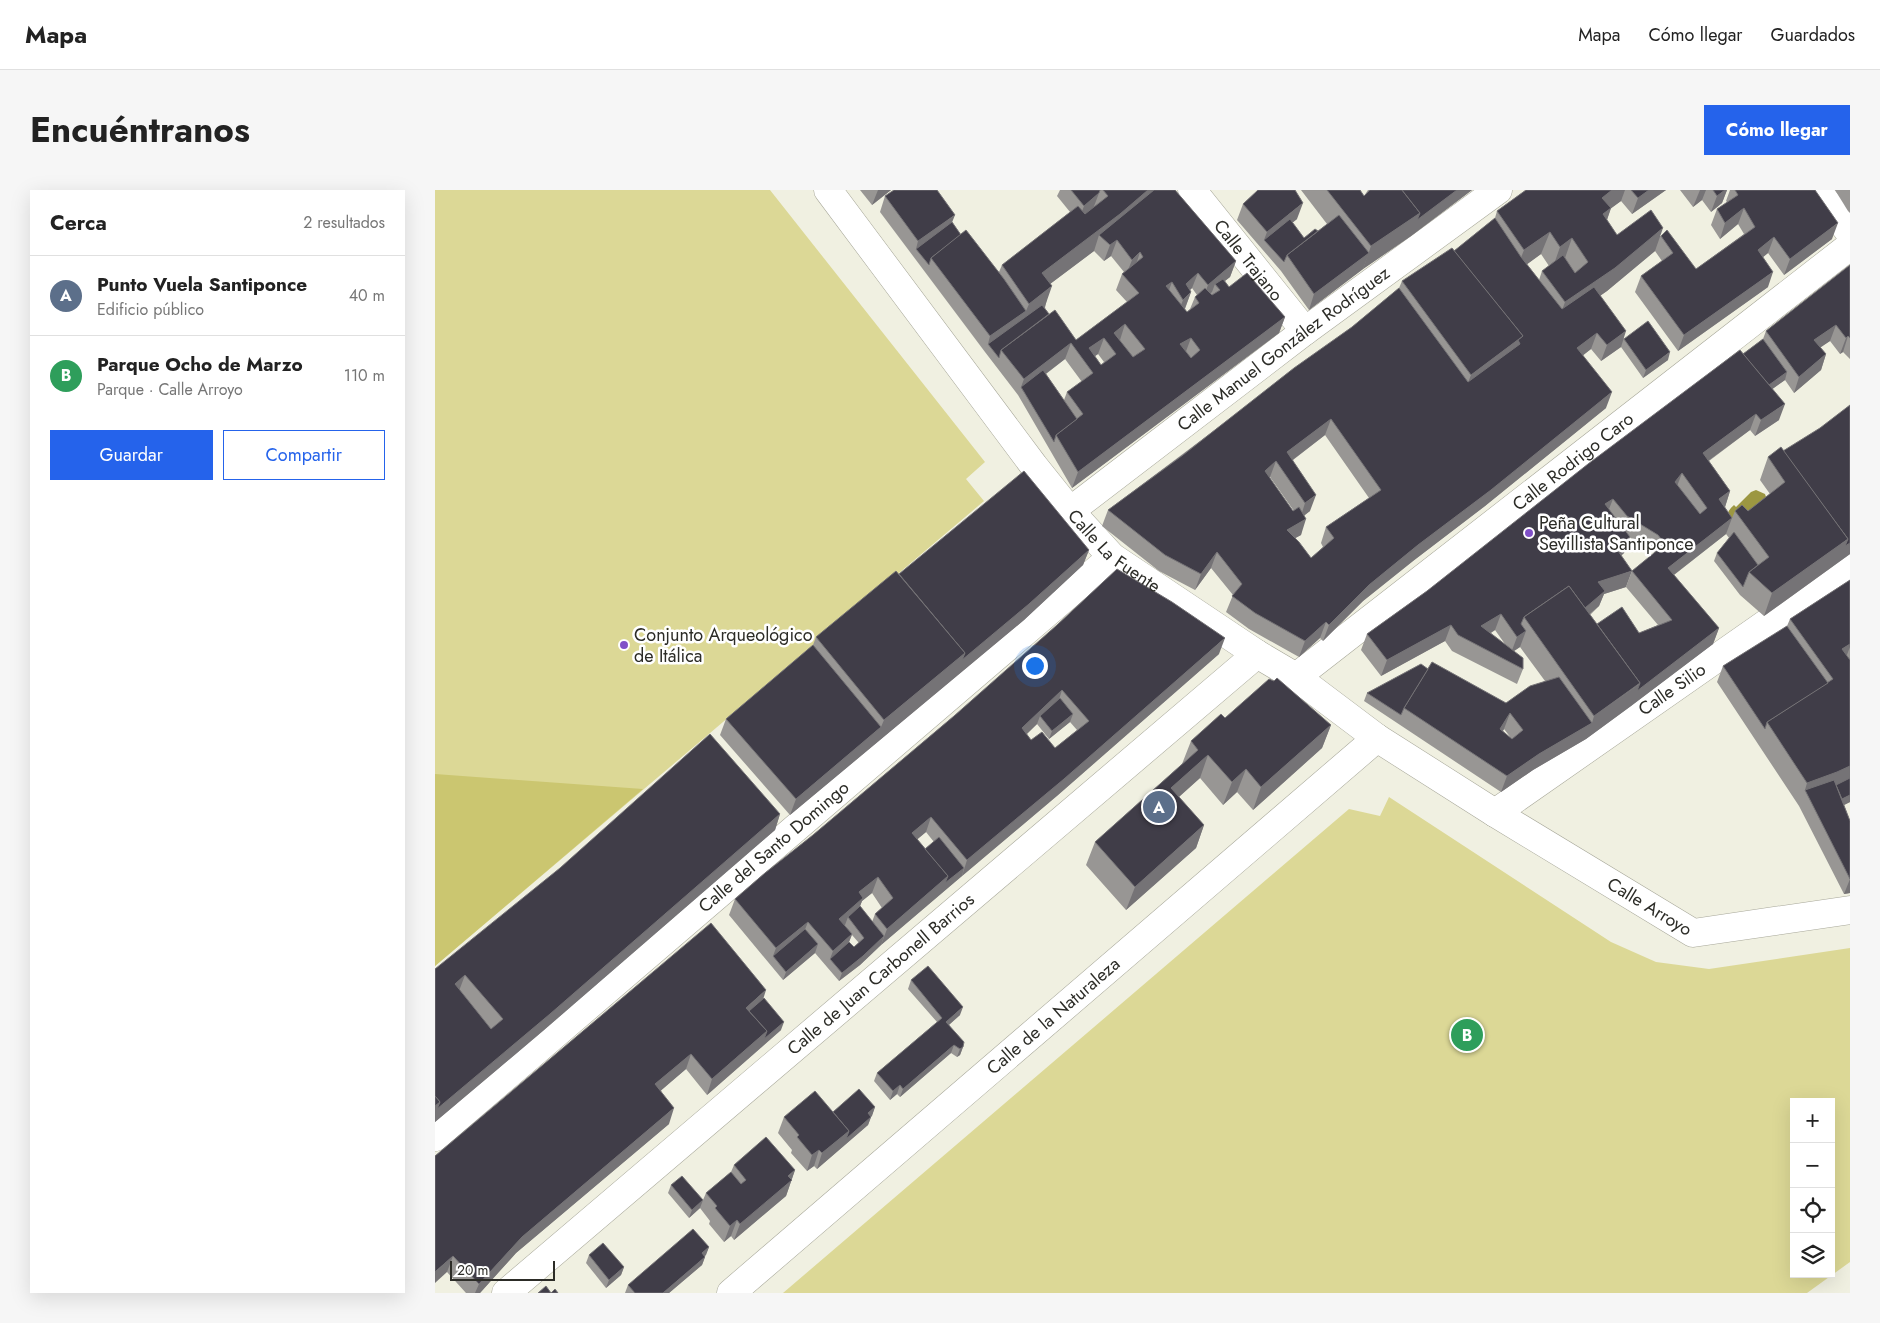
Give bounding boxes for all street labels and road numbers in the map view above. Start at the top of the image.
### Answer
street label: Calle Trajano [1207,214,1289,307]
street label: Calle Manuel González Rodríguez [1172,260,1396,437]
street label: Calle Rodrigo Caro [1507,406,1639,517]
street label: Calle La Fuente [1062,503,1166,599]
street label: Calle Silio [1633,656,1711,722]
street label: Calle del Santo Domingo [693,775,855,919]
street label: Calle Arroyo [1602,871,1697,943]
street label: Calle de Juan Carbonell Barrios [781,887,980,1061]
street label: Calle de la Naturaleza [981,951,1126,1081]

